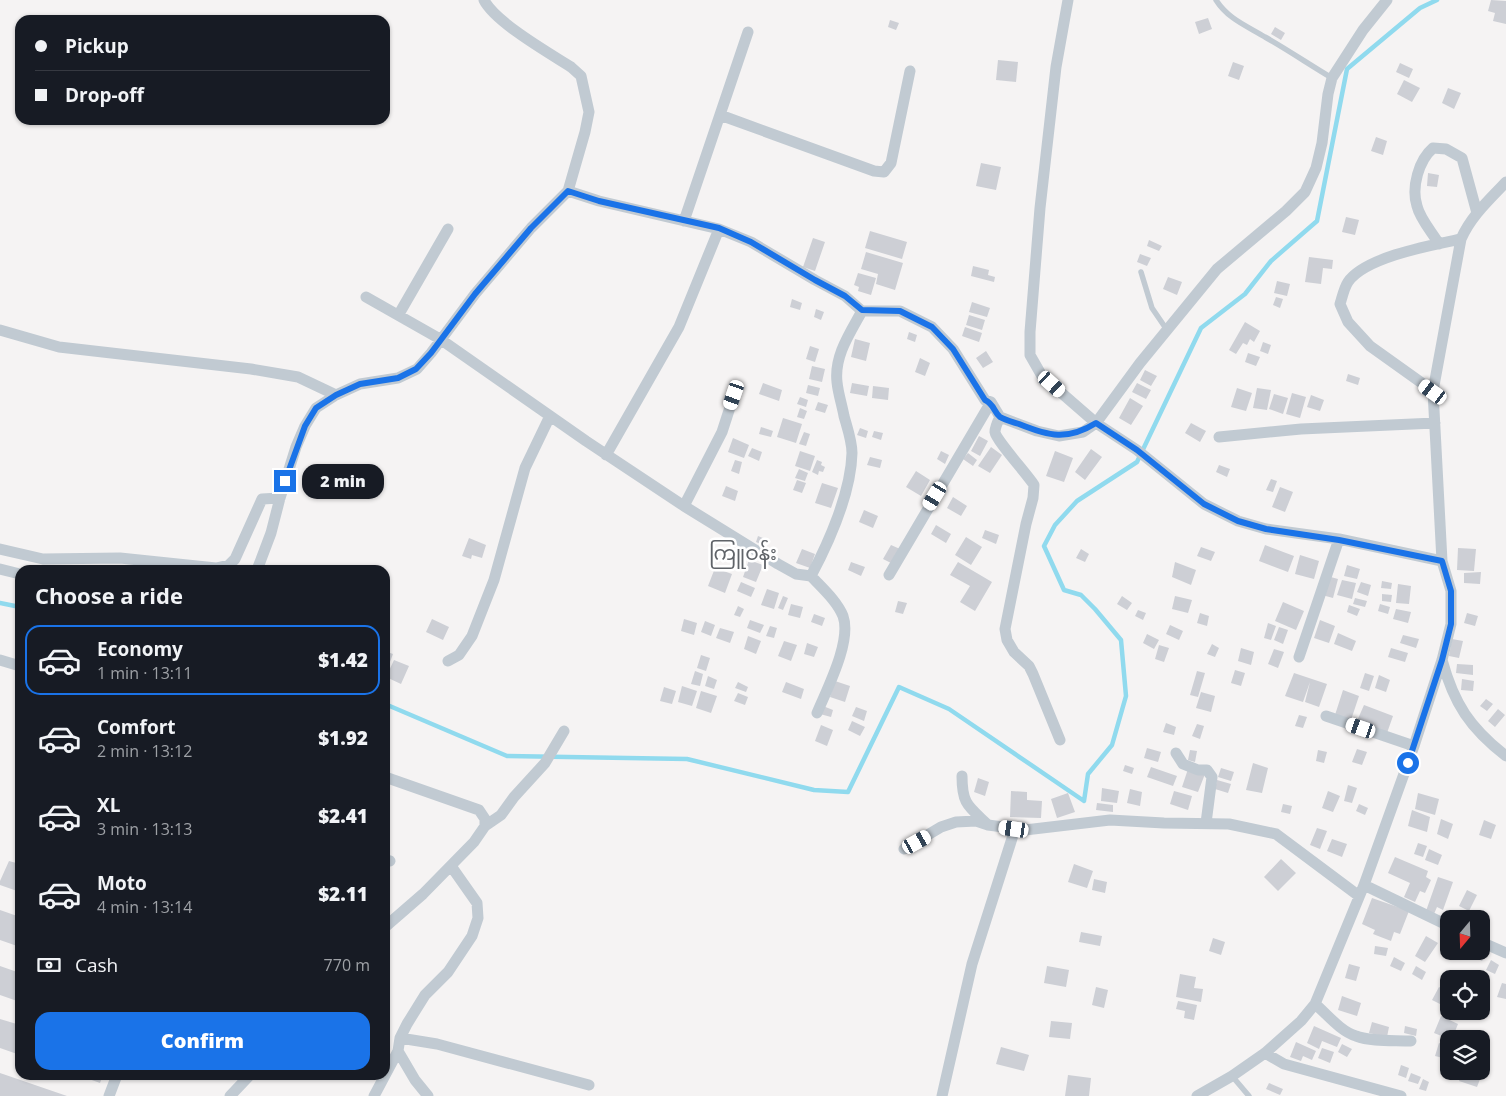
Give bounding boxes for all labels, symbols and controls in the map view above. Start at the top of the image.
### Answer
text: Pickup [65,33,129,59]
text: Drop-off [65,82,144,108]
car [1035,368,1068,400]
car [1416,377,1449,407]
car [722,378,745,412]
callout: 2 min [302,464,385,498]
route end [274,470,296,492]
text: 2 min [320,470,366,492]
car [920,479,949,513]
district label: ကြူဝန်း [709,539,777,569]
text: Choose a ride [35,580,183,610]
text: Economy [97,636,183,662]
icon: car [37,638,82,683]
text: $1.42 [318,647,368,673]
text: 1 min · 13:11 [97,662,192,684]
text: Comfort [97,714,176,740]
icon: car [37,716,82,761]
car [1344,716,1377,740]
text: $1.92 [318,725,368,751]
text: 2 min · 13:12 [97,740,192,762]
route start [1397,752,1419,774]
text: XL [97,792,120,818]
icon: car [37,794,82,839]
text: $2.41 [318,803,368,829]
text: 3 min · 13:13 [97,818,192,840]
car [998,819,1029,839]
car [900,828,933,856]
text: Moto [97,870,147,896]
icon: car [37,872,82,917]
text: $2.11 [318,881,368,907]
text: 4 min · 13:14 [97,896,192,918]
north arrow [1440,910,1490,960]
map controls [1440,910,1490,1080]
icon: cash [35,951,63,979]
text: Cash [75,952,118,978]
text: 770 m [324,954,370,976]
button: locate [1440,970,1490,1020]
button: Confirm [35,1012,370,1070]
button: layers [1440,1030,1490,1080]

